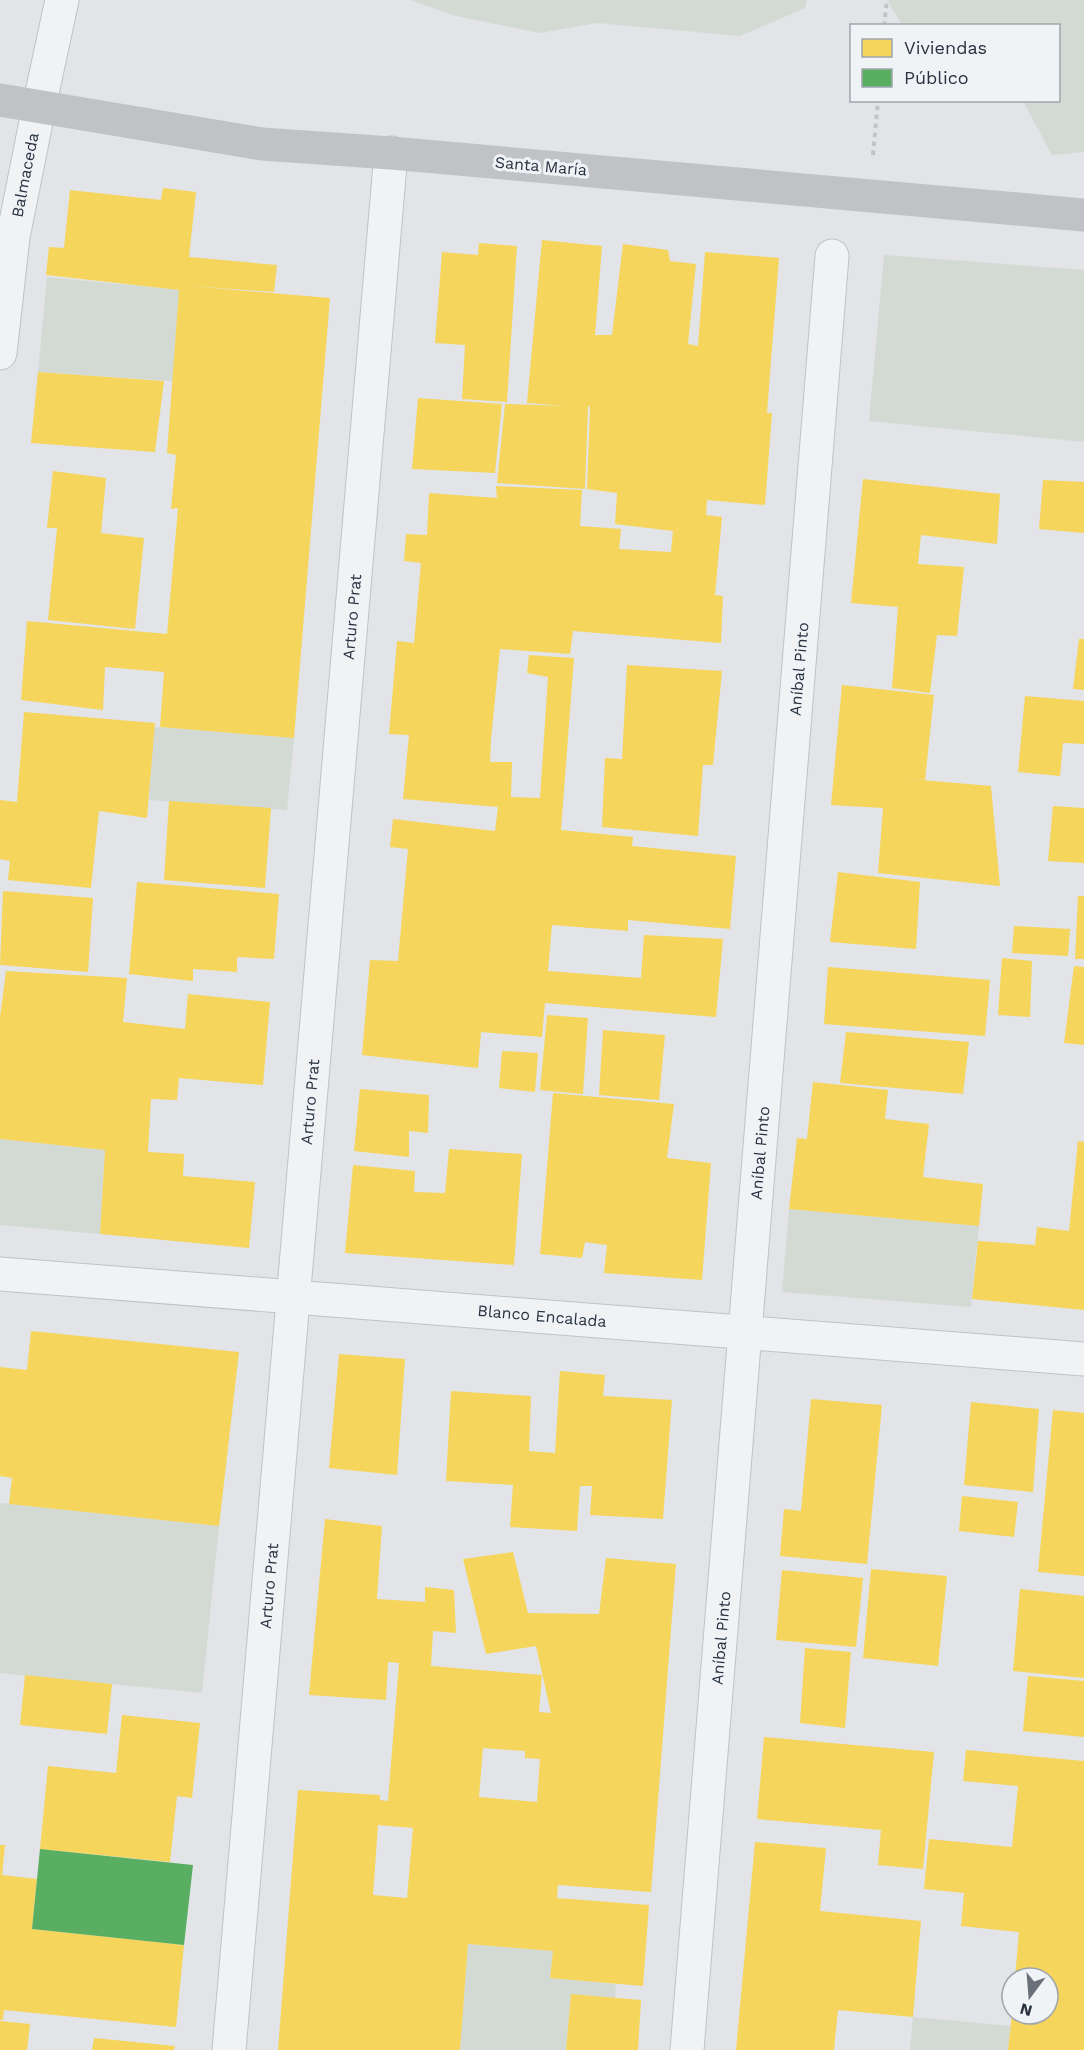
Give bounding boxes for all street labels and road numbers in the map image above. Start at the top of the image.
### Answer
street label: Balmaceda [7,131,43,219]
street label: Santa María [494,153,588,179]
street label: Arturo Prat [339,573,365,661]
street label: Aníbal Pinto [785,621,813,717]
street label: Arturo Prat [297,1058,323,1146]
street label: Aníbal Pinto [746,1105,774,1201]
street label: Blanco Encalada [477,1301,607,1331]
street label: Arturo Prat [256,1542,282,1630]
street label: Aníbal Pinto [707,1590,735,1686]

